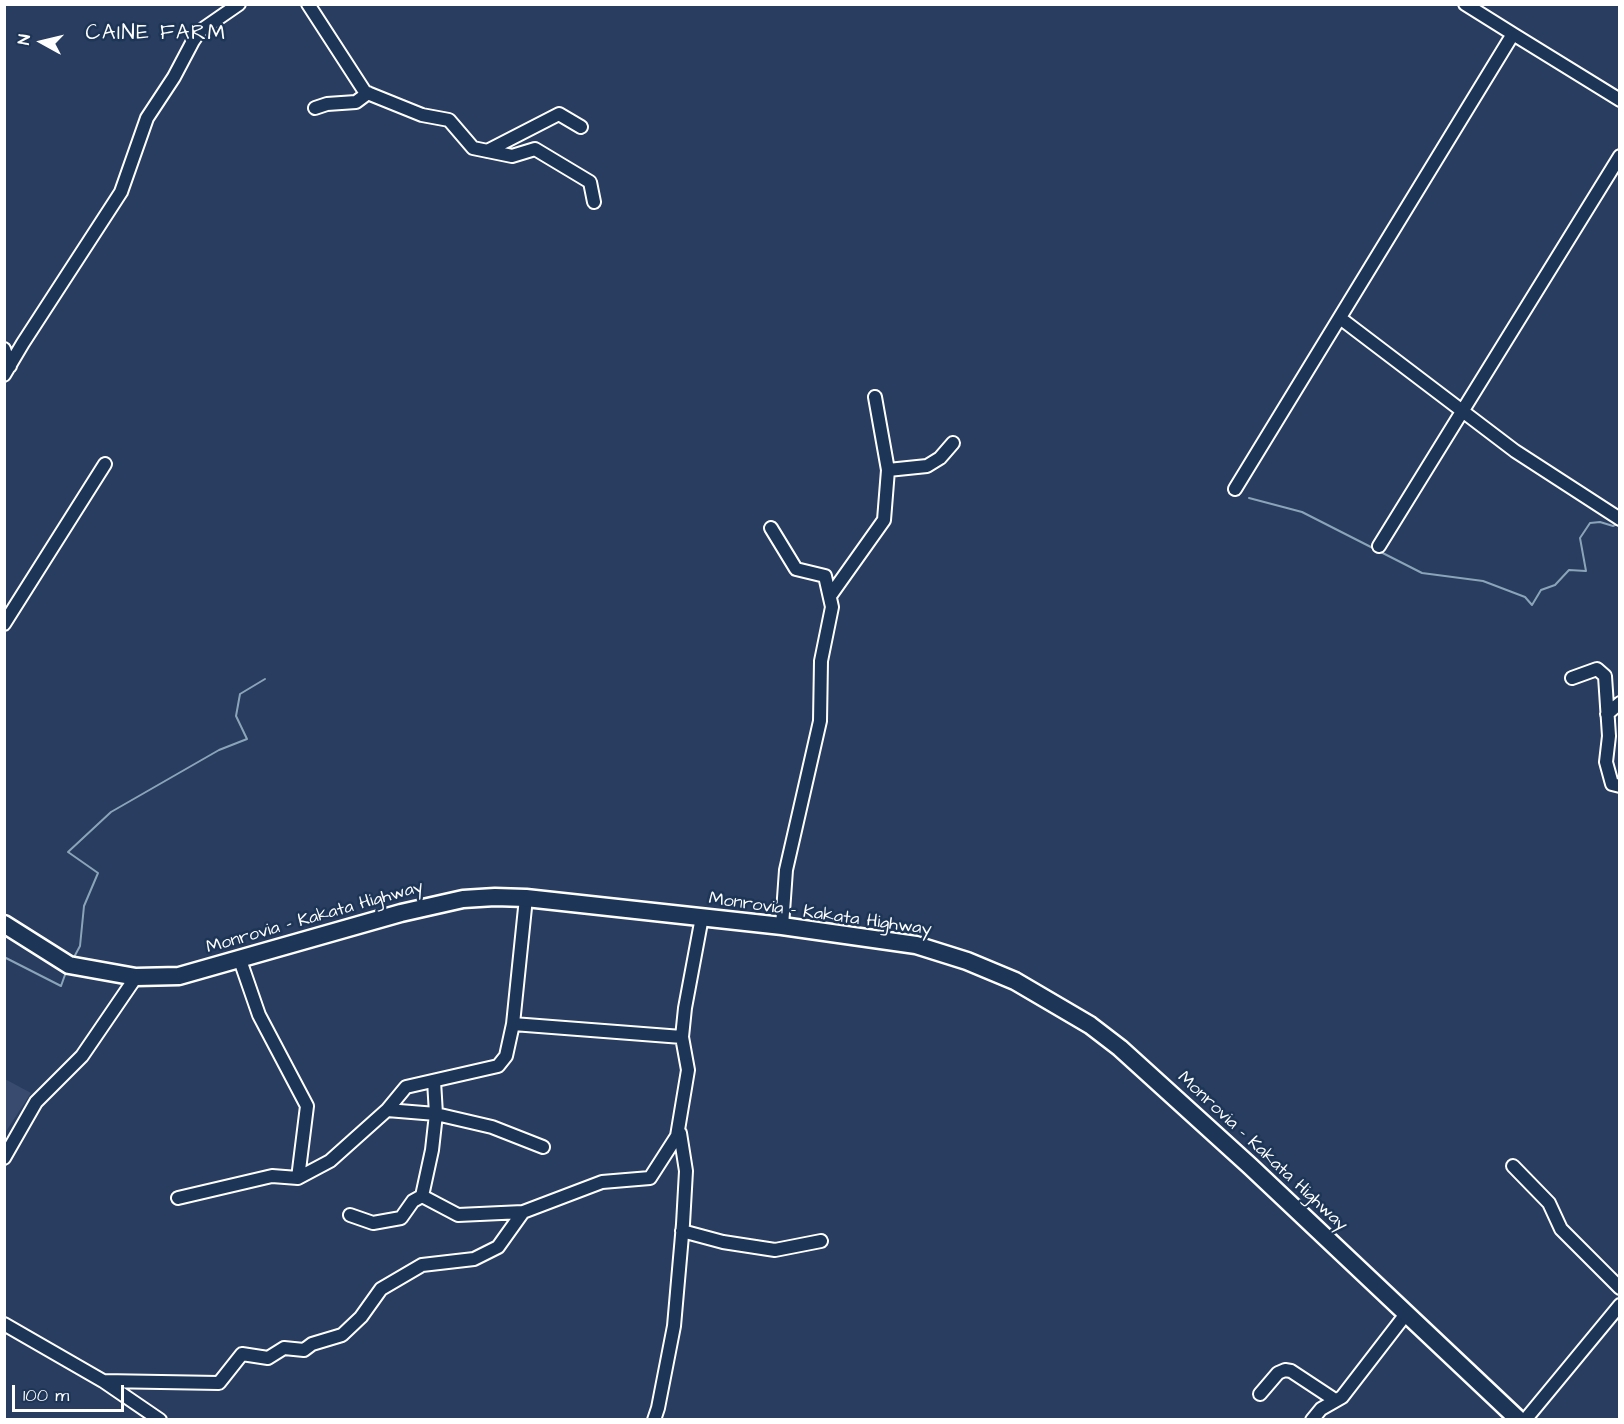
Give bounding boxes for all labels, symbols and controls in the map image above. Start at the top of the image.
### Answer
north arrow [12,12,72,72]
district label: CAINE FARM [86,22,226,48]
text: N [13,33,36,46]
street label: Monrovia - Kakata Highway [204,877,426,959]
street label: Monrovia - Kakata Highway [707,889,933,941]
street label: Monrovia - Kakata Highway [1172,1068,1352,1236]
scale bar [15,1373,128,1411]
text: 100 m [23,1383,69,1408]

